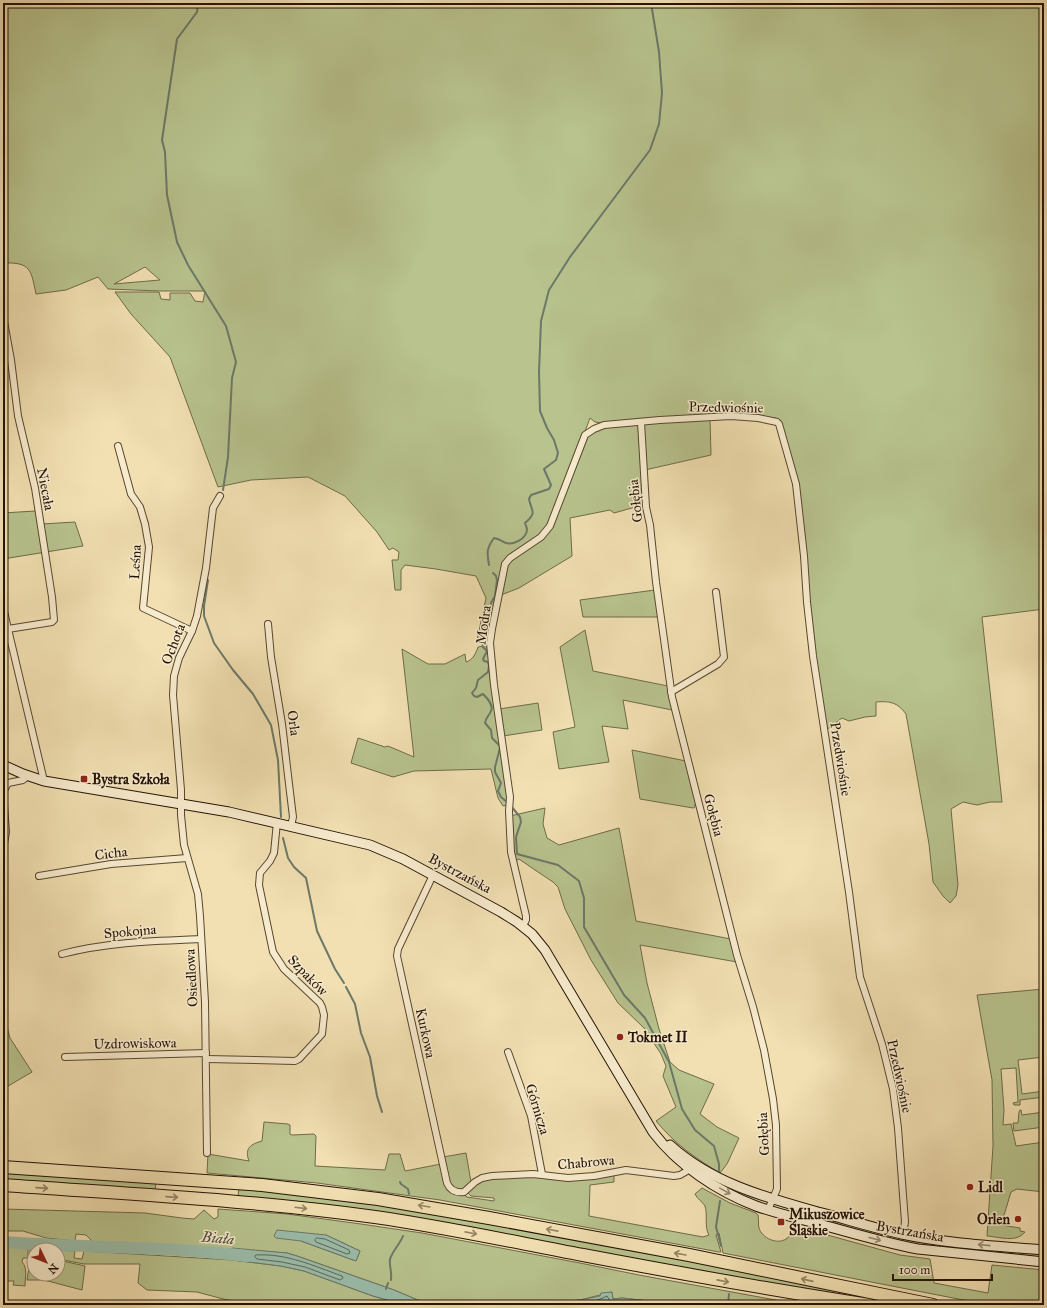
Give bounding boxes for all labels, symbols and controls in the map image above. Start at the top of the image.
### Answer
street label: Przedwiośnie [688,398,764,417]
street label: Niecała [33,466,58,512]
street label: Gołębia [625,478,646,523]
street label: Leśna [126,544,145,580]
street label: Modra [472,604,495,646]
street label: Ochota [158,621,189,667]
street label: Orla [283,709,304,737]
street label: Przedwiośnie [826,721,855,798]
place label: Bystra Szkoła [92,771,171,789]
marker: Bystra Szkoła [79,774,89,784]
street label: Gołębia [700,792,727,838]
street label: Cicha [94,843,129,864]
street label: Bystrzańska [426,850,494,897]
street label: Spokojna [103,921,157,942]
street label: Osiedlowa [181,948,202,1008]
street label: Szpaków [284,951,332,1000]
street label: Kurkowa [412,1006,439,1060]
place label: Tokmet II [627,1029,688,1046]
marker: Tokmet II [615,1032,625,1042]
street label: Uzdrowiskowa [93,1034,177,1053]
street label: Przedwiośnie [883,1038,916,1115]
street label: Górnicza [522,1082,553,1137]
street label: Gołębia [754,1112,773,1156]
street label: Chabrowa [557,1152,615,1173]
place label: Lidl [978,1179,1004,1196]
marker: Lidl [965,1182,975,1192]
one-way arrow [35,1184,48,1191]
one-way arrow [719,1187,731,1195]
one-way arrow [165,1193,178,1201]
one-way arrow [418,1202,431,1210]
one-way arrow [294,1204,307,1212]
place label: Mikuszowice Śląskie [789,1206,865,1239]
place label: Orlen [977,1211,1010,1228]
marker: Orlen [1013,1214,1023,1224]
marker: Mikuszowice Śląskie [776,1217,786,1227]
street label: Bystrzańska [875,1217,945,1246]
one-way arrow [546,1225,559,1233]
water label: Biała [200,1228,235,1248]
one-way arrow [464,1230,477,1238]
one-way arrow [868,1236,881,1244]
one-way arrow [978,1241,991,1248]
north arrow [26,1242,66,1282]
one-way arrow [674,1249,687,1257]
scale bar [893,1256,992,1282]
text: N [45,1261,61,1277]
text: 100 m [899,1263,930,1277]
one-way arrow [801,1275,814,1283]
one-way arrow [716,1277,729,1285]

